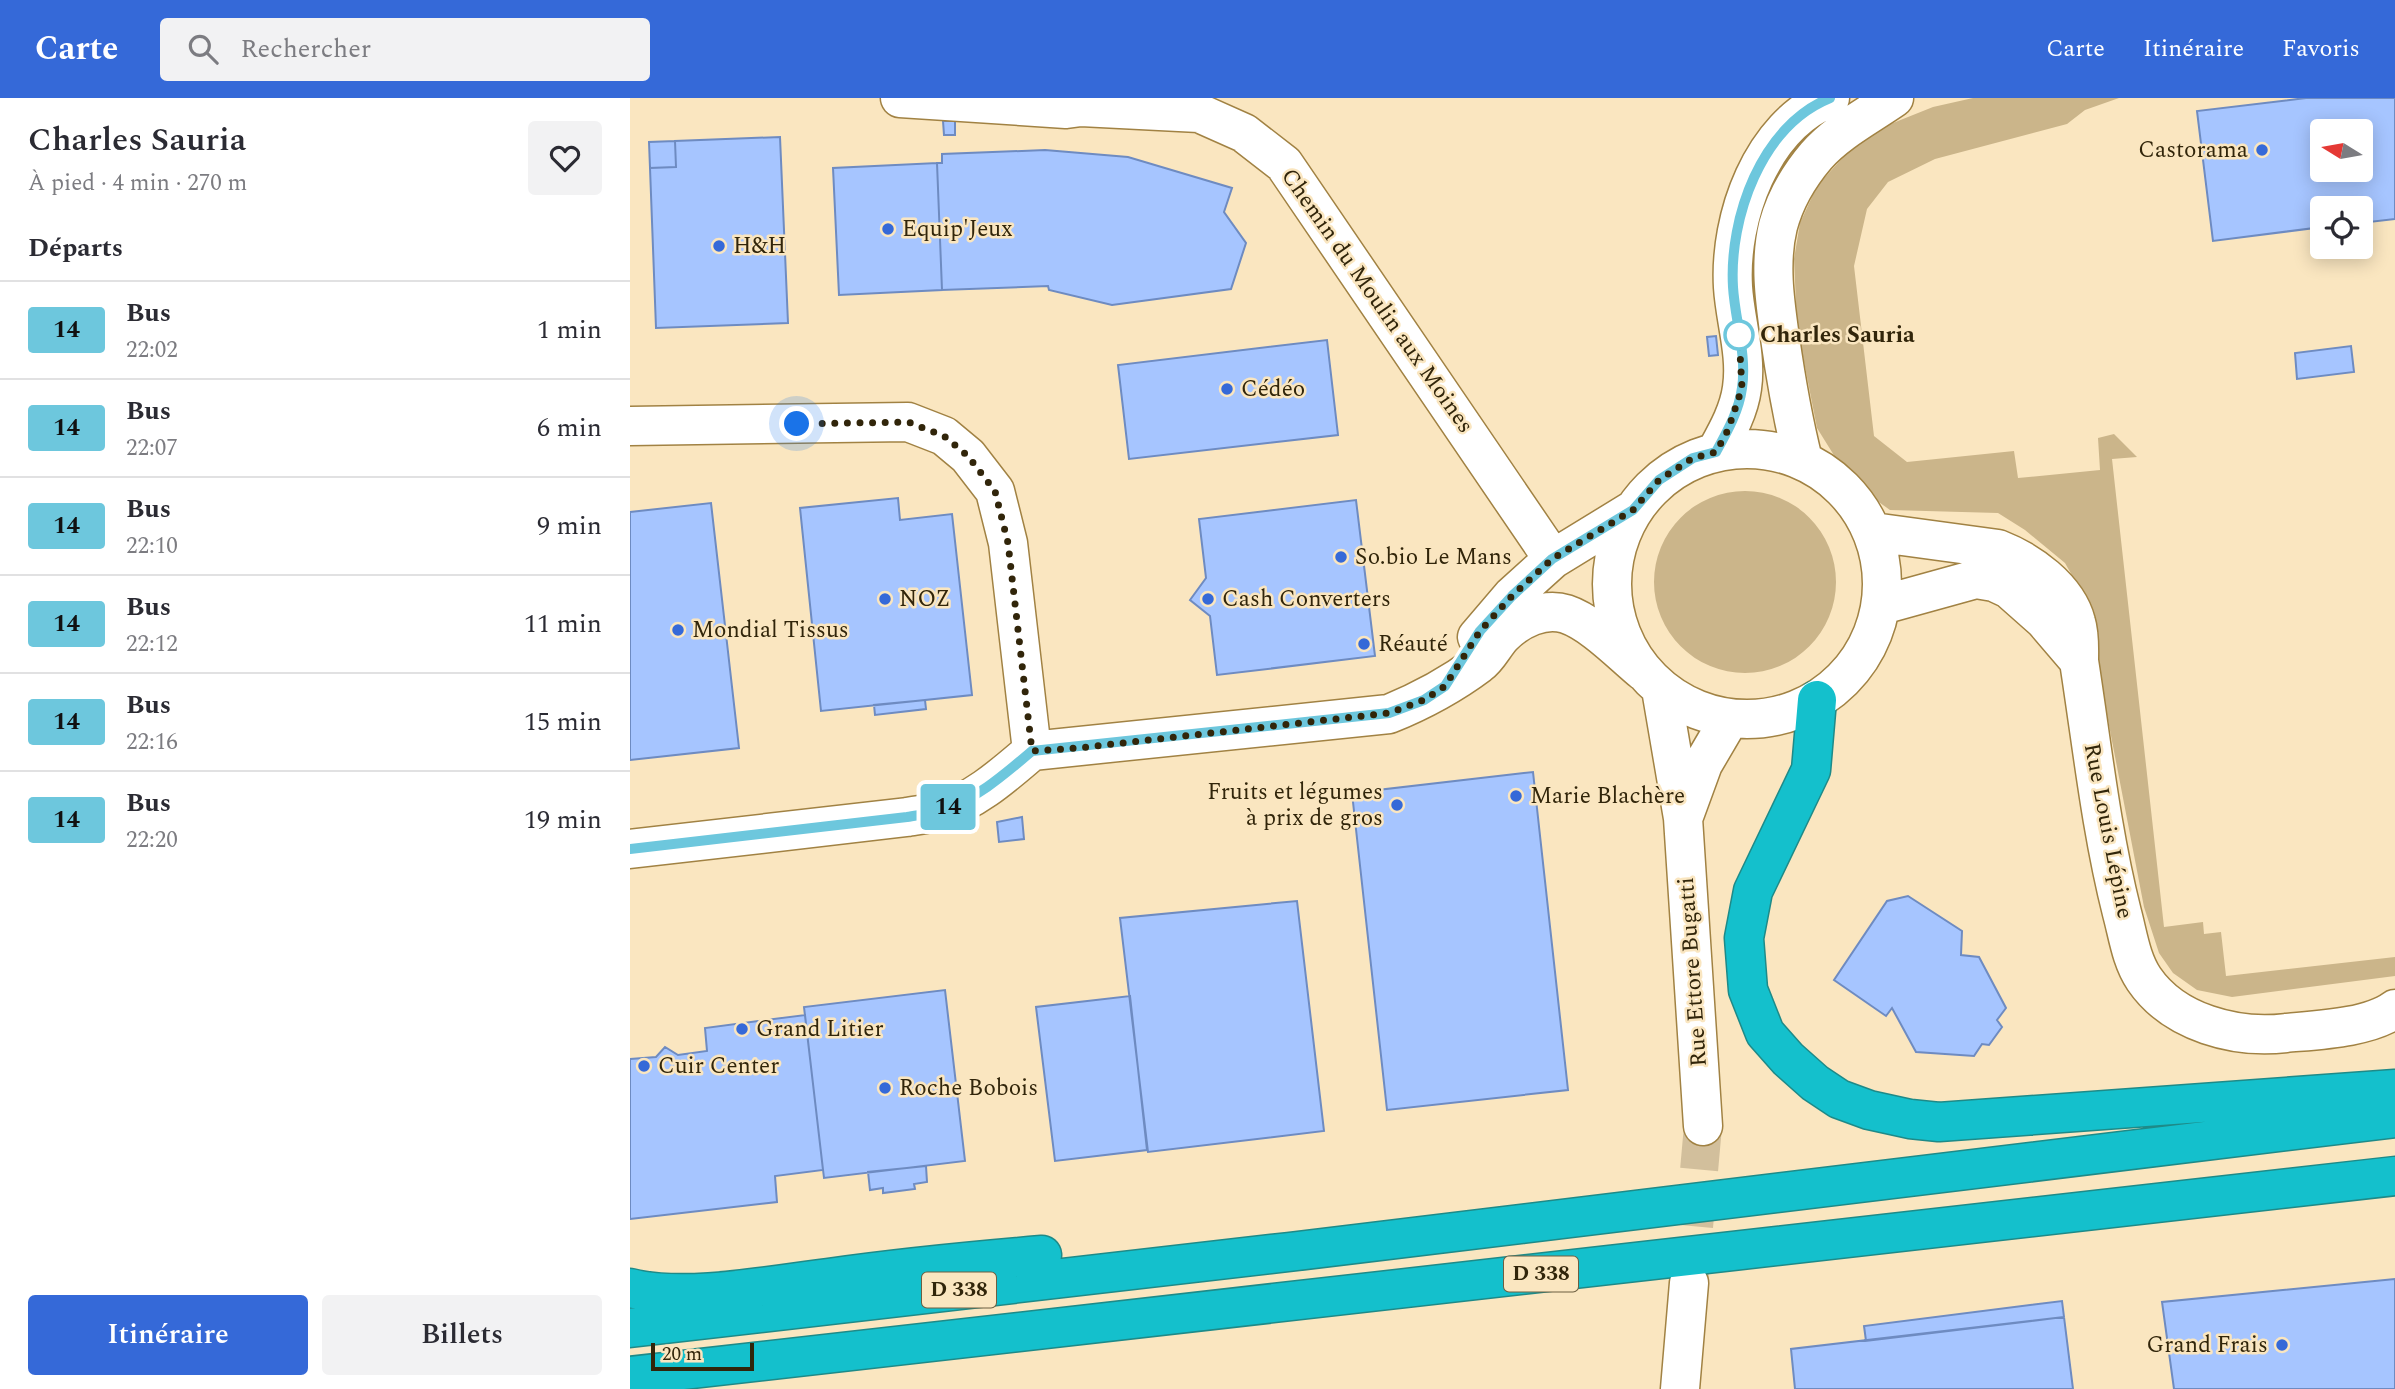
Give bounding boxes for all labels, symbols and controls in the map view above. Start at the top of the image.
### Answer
search box [160,18,650,81]
text: Carte [35,24,118,74]
text: Rechercher [240,29,371,69]
icon: search [184,30,222,68]
text: Carte [2046,31,2105,67]
text: Itinéraire [2143,31,2244,67]
text: Favoris [2282,31,2360,67]
text: Charles Sauria [28,115,246,165]
north arrow [2310,119,2373,182]
map controls [2310,119,2373,259]
button: heart [528,121,602,195]
place label: Castorama [2138,133,2248,168]
marker: Castorama [2254,142,2270,158]
street label: Chemin du Moulin aux Moines [1272,161,1482,441]
text: À pied · 4 min · 270 m [28,166,247,201]
button: locate [2310,196,2373,259]
place label: Equip'Jeux [902,212,1013,247]
marker: Equip'Jeux [880,221,896,237]
text: Départs [28,228,123,268]
place label: H&H [733,229,786,264]
marker: H&H [711,238,727,254]
text: Bus [126,293,171,333]
text: 1 min [537,310,602,350]
text: 14 [53,312,80,348]
place label: Charles Sauria [1760,318,1915,353]
marker: Charles Sauria [1724,320,1754,350]
text: 22:02 [126,333,178,368]
place label: Cédéo [1241,372,1305,407]
marker: Cédéo [1219,381,1235,397]
text: Bus [126,391,171,431]
your location [779,406,814,441]
text: 6 min [537,408,602,448]
text: 14 [53,410,80,446]
text: 22:07 [126,431,178,466]
text: Bus [126,489,171,529]
text: 9 min [537,506,602,546]
text: 14 [53,508,80,544]
text: 22:10 [126,529,178,564]
place label: So.bio Le Mans [1355,540,1512,575]
marker: So.bio Le Mans [1333,549,1349,565]
place label: NOZ [899,582,950,617]
place label: Cash Converters [1222,582,1391,617]
text: Bus [126,587,171,627]
marker: NOZ [877,591,893,607]
marker: Cash Converters [1200,591,1216,607]
text: 11 min [524,604,602,644]
text: 14 [53,606,80,642]
place label: Mondial Tissus [692,613,849,648]
marker: Mondial Tissus [670,622,686,638]
text: 22:12 [126,627,178,662]
place label: Réauté [1378,627,1448,662]
marker: Réauté [1356,636,1372,652]
text: Bus [126,685,171,725]
text: 15 min [524,702,602,742]
text: 14 [53,704,80,740]
text: 22:16 [126,725,178,760]
street label: Rue Louis Lépine [2074,740,2142,922]
place label: Fruits et légumes à prix de gros [1207,775,1383,836]
place label: Marie Blachère [1530,779,1685,814]
text: Bus [126,783,171,823]
line badge: 14 [916,784,980,830]
marker: Marie Blachère [1508,788,1524,804]
text: 14 [935,789,961,825]
marker: Fruits et légumes à prix de gros [1389,797,1405,813]
text: 19 min [524,800,602,840]
text: 14 [53,802,80,838]
text: 22:20 [126,823,178,858]
street label: Rue Ettore Bugatti [1669,876,1717,1068]
place label: Grand Litier [756,1012,884,1047]
marker: Grand Litier [734,1021,750,1037]
place label: Cuir Center [658,1049,779,1084]
marker: Cuir Center [636,1058,652,1074]
place label: Roche Bobois [899,1071,1038,1106]
marker: Roche Bobois [877,1080,893,1096]
road number: D 338 [1504,1256,1578,1292]
road number: D 338 [922,1272,996,1308]
button: Itinéraire [28,1295,308,1375]
button: Billets [322,1295,602,1375]
place label: Grand Frais [2147,1328,2268,1363]
marker: Grand Frais [2274,1337,2290,1353]
scale bar [651,1340,754,1372]
text: 20 m [662,1340,702,1369]

